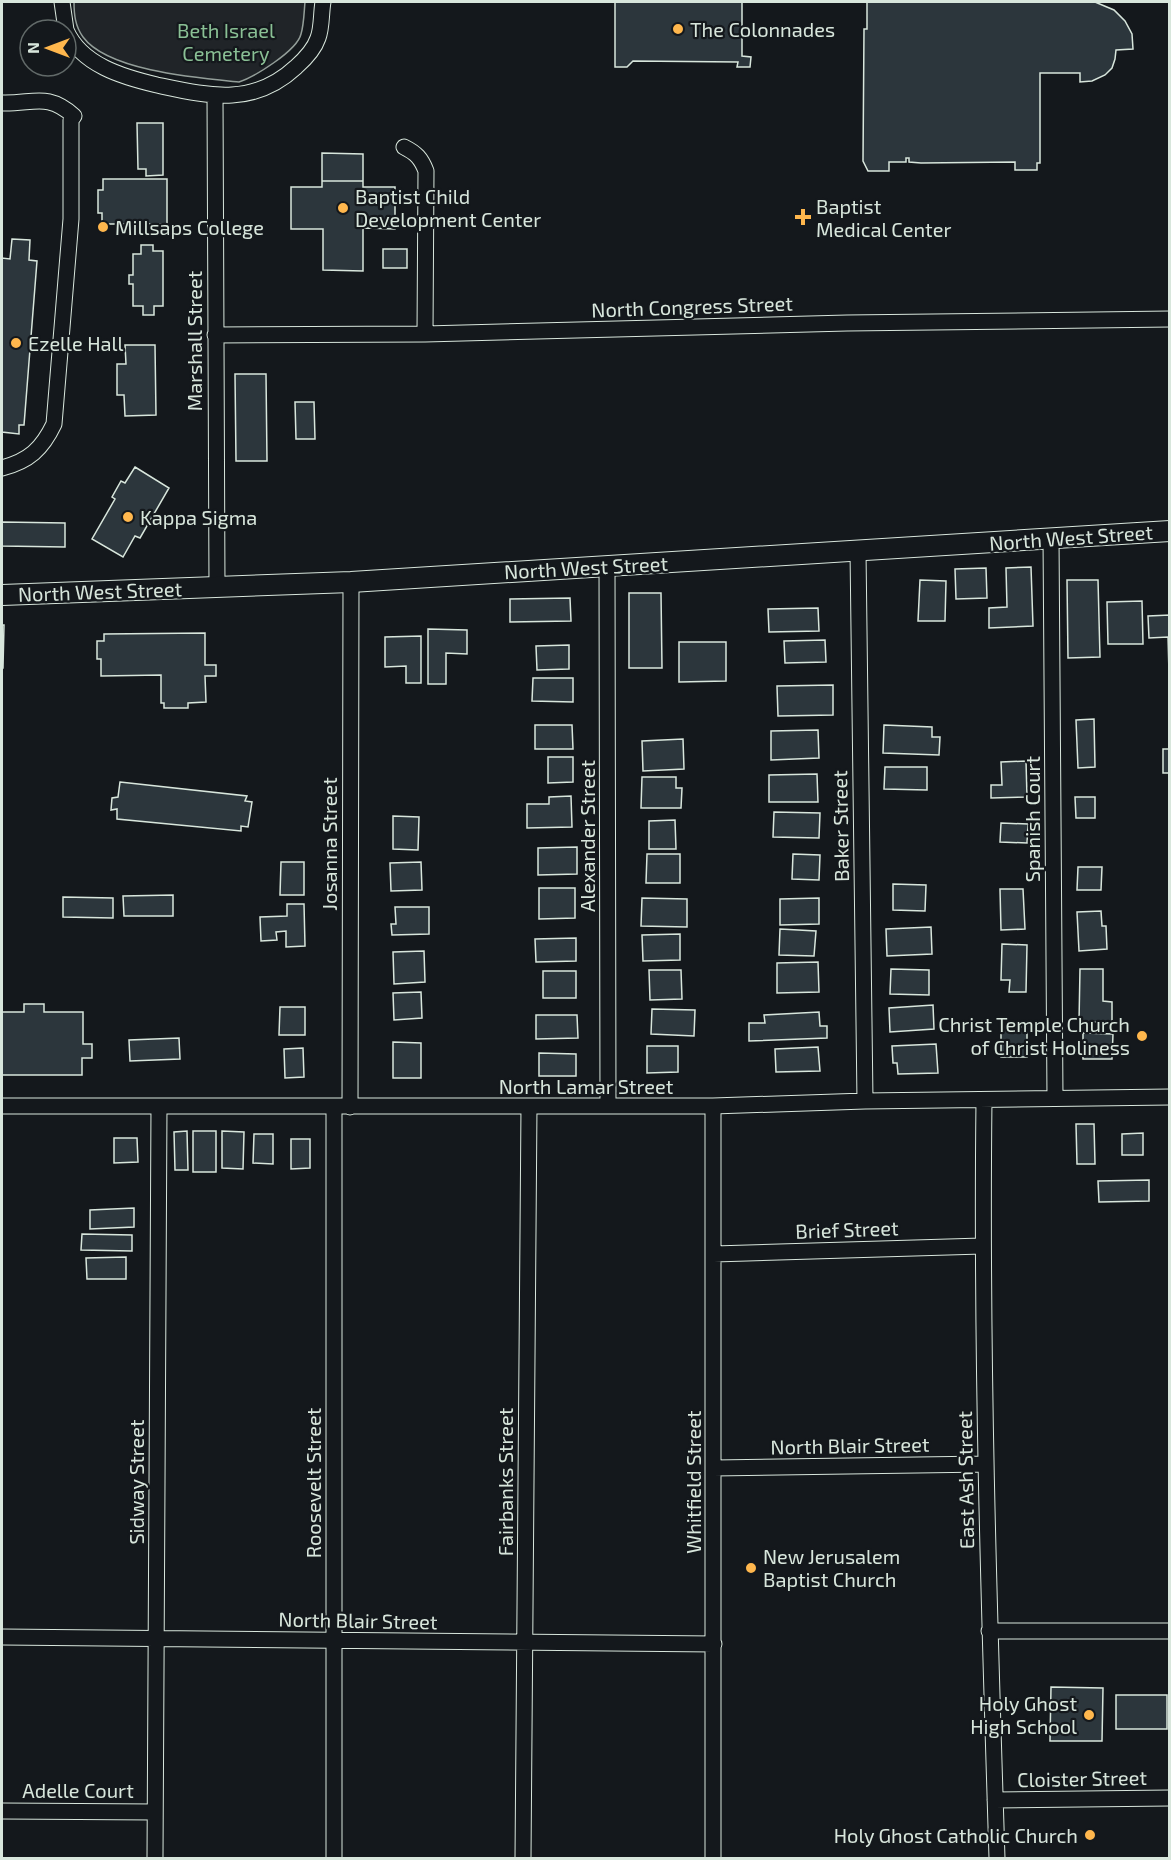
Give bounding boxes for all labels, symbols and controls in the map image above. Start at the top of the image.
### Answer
place label: The Colonnades [690,17,835,41]
north arrow [18,18,78,78]
park label: Beth Israel Cemetery [177,18,275,65]
marker: The Colonnades [671,22,685,36]
text: N [23,42,42,54]
place label: Baptist Child Development Center [355,184,541,231]
place label: Baptist Medical Center [816,194,952,241]
marker: Baptist Child Development Center [336,201,350,215]
marker: Baptist Medical Center [794,208,812,226]
place label: Millsaps College [115,215,264,239]
marker: Millsaps College [96,220,110,234]
street label: Marshall Street [182,270,206,411]
street label: North Congress Street [591,290,794,322]
place label: Ezelle Hall [28,331,123,355]
marker: Ezelle Hall [9,336,23,350]
place label: Kappa Sigma [140,505,257,529]
marker: Kappa Sigma [121,510,135,524]
street label: North West Street [988,519,1154,555]
street label: North West Street [503,551,669,583]
street label: North West Street [18,576,183,606]
street label: Spanish Court [1020,755,1044,882]
street label: Alexander Street [575,760,599,912]
street label: Baker Street [827,770,853,882]
street label: Josanna Street [317,777,341,911]
place label: Christ Temple Church of Christ Holiness [938,1012,1130,1059]
marker: Christ Temple Church of Christ Holiness [1135,1029,1149,1043]
street label: North Lamar Street [499,1074,674,1098]
street label: Brief Street [795,1215,899,1243]
street label: Roosevelt Street [301,1407,325,1558]
street label: Fairbanks Street [493,1407,517,1556]
street label: Whitfield Street [681,1410,705,1554]
street label: East Ash Street [952,1410,978,1549]
street label: Sidway Street [124,1419,148,1545]
street label: North Blair Street [770,1432,930,1458]
place label: New Jerusalem Baptist Church [763,1544,900,1591]
marker: New Jerusalem Baptist Church [744,1561,758,1575]
street label: North Blair Street [278,1607,438,1633]
place label: Holy Ghost High School [970,1691,1077,1738]
marker: Holy Ghost High School [1082,1708,1096,1722]
street label: Cloister Street [1017,1765,1147,1791]
street label: Adelle Court [22,1778,134,1802]
place label: Holy Ghost Catholic Church [834,1823,1078,1847]
marker: Holy Ghost Catholic Church [1083,1828,1097,1842]

